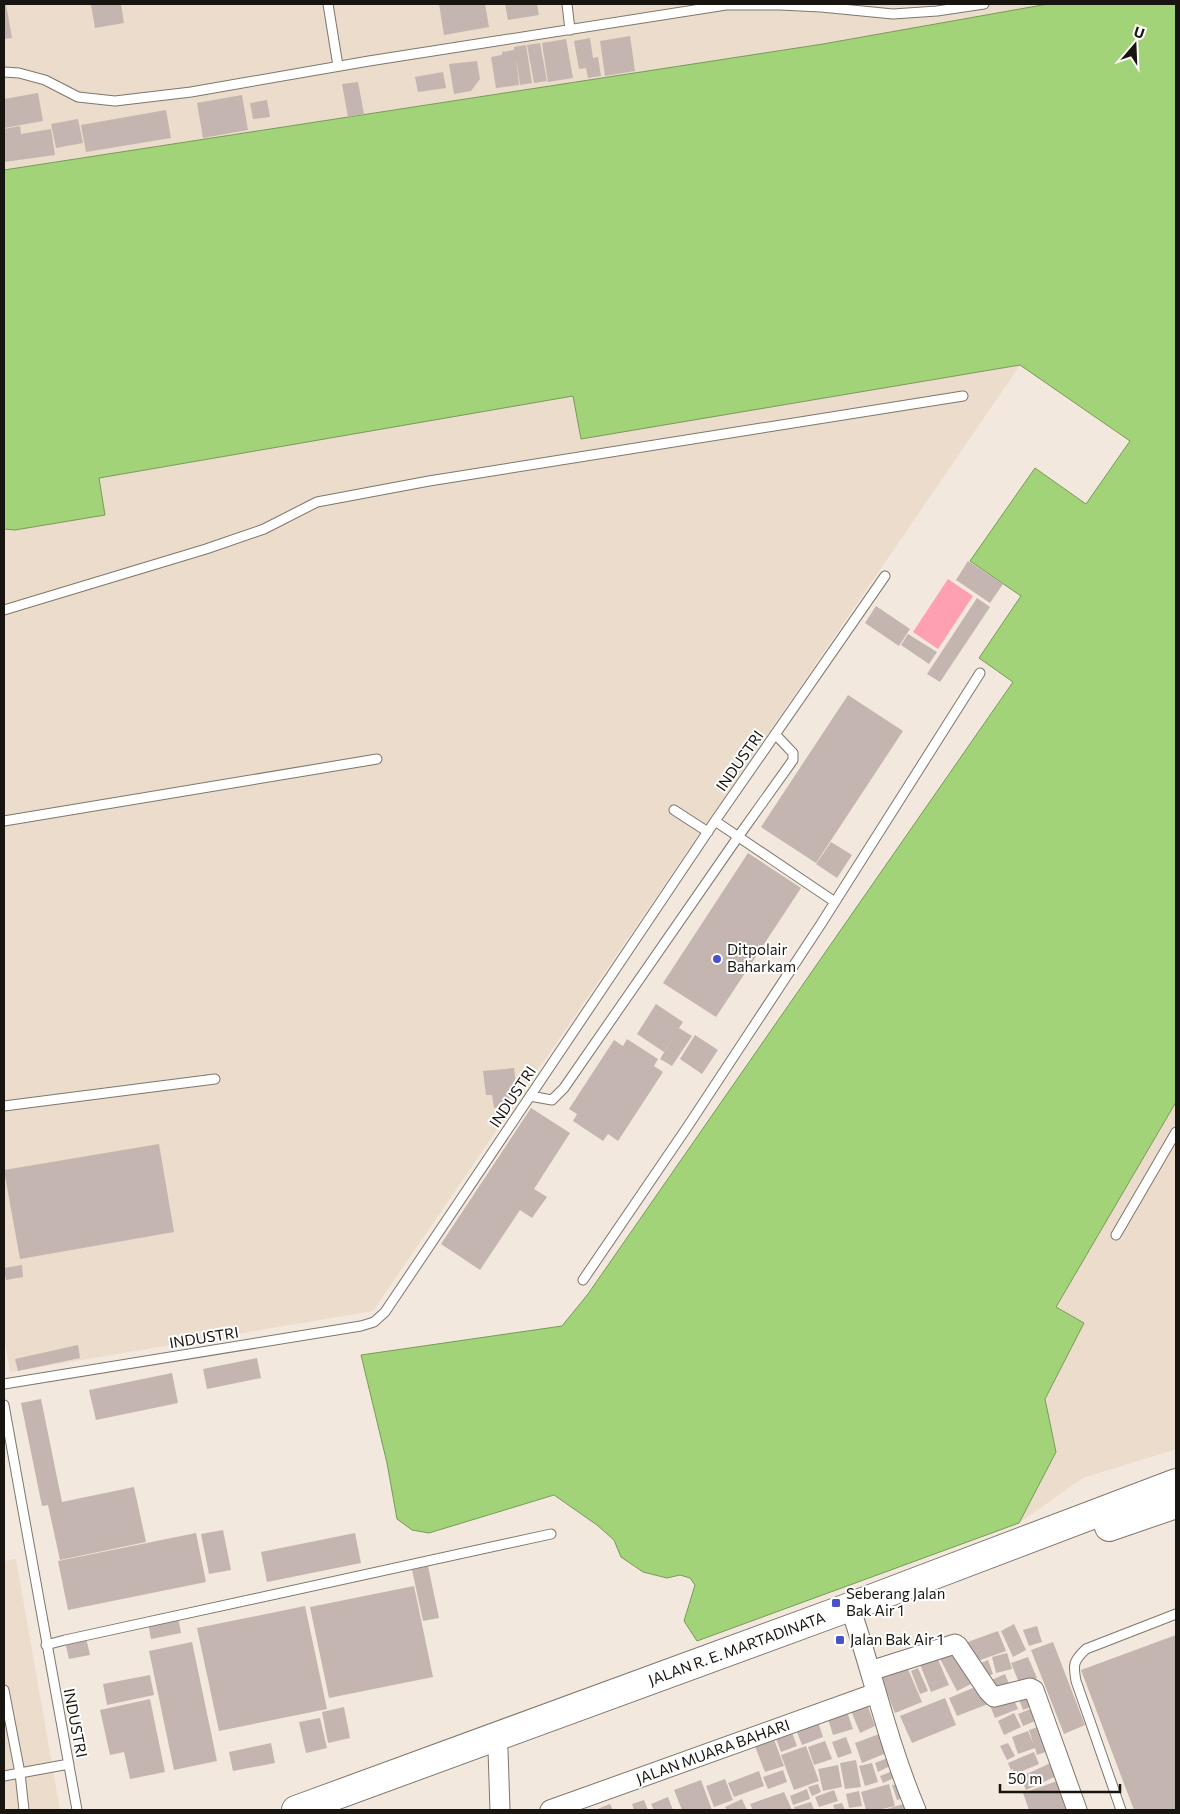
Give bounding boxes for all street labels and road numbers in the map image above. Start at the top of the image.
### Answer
street label: INDUSTRI [712,727,767,794]
street label: INDUSTRI [485,1062,539,1130]
street label: INDUSTRI [168,1323,240,1351]
street label: JALAN R. E. MARTADINATA [646,1608,828,1688]
street label: INDUSTRI [60,1687,91,1759]
street label: JALAN MUARA BAHARI [633,1715,792,1787]

